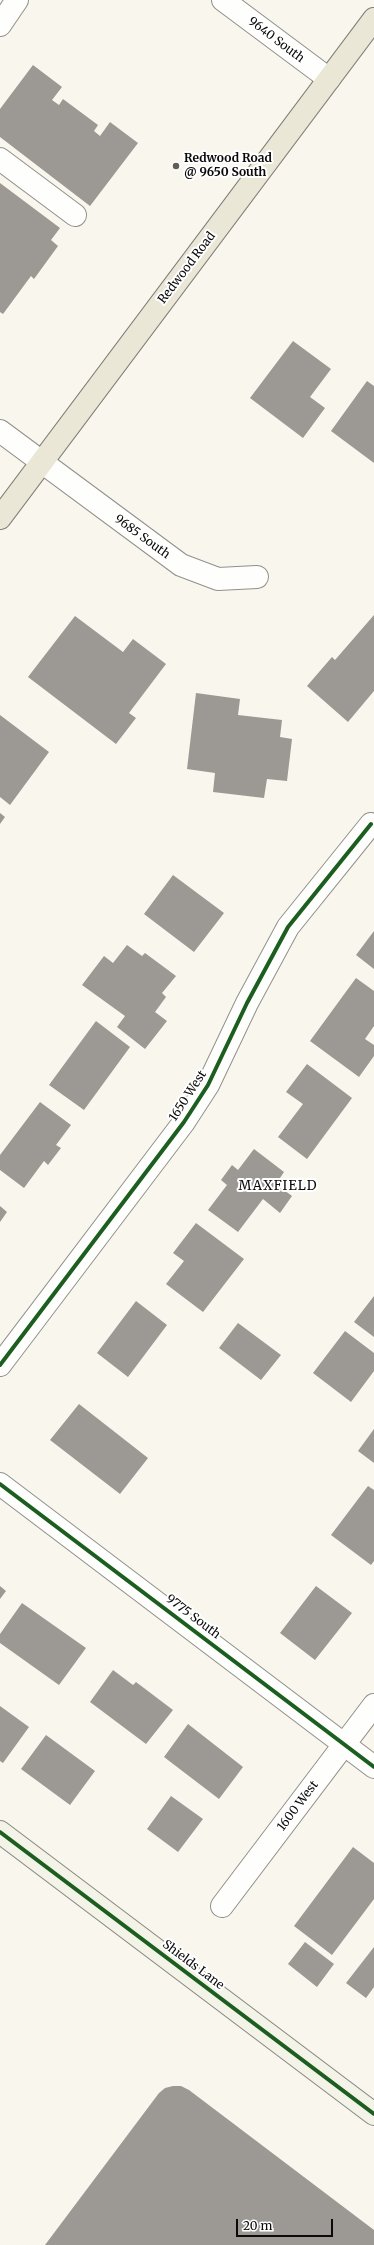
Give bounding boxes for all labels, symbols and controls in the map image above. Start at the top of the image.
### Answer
street label: 9640 South [245,14,307,66]
place label: Redwood Road @ 9650 South [184,152,272,180]
marker: Redwood Road @ 9650 South [171,161,181,171]
street label: Redwood Road [155,229,219,307]
street label: 9685 South [111,512,173,562]
street label: 1650 West [166,1068,210,1124]
district label: MAXFIELD [239,1178,317,1194]
street label: 9775 South [163,1592,223,1642]
street label: 1600 West [275,1778,321,1834]
street label: Shields Lane [159,1937,227,1993]
scale bar [238,2211,335,2237]
text: 20 m [243,2218,272,2233]

